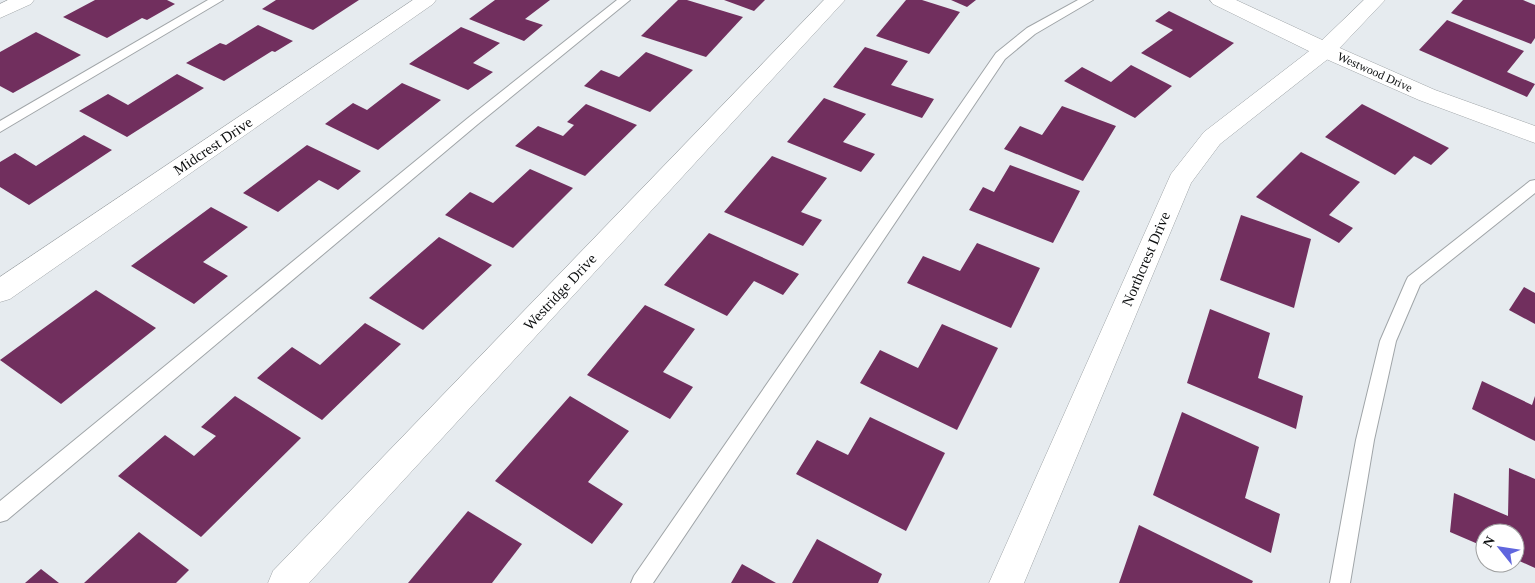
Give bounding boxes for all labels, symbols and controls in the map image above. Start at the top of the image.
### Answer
street label: Westwood Drive [1335,49,1415,95]
street label: Midcrest Drive [171,114,256,178]
street label: Northcrest Drive [1119,209,1173,309]
street label: Westridge Drive [521,250,600,333]
north arrow [1475,523,1525,573]
text: N [1480,534,1498,550]

